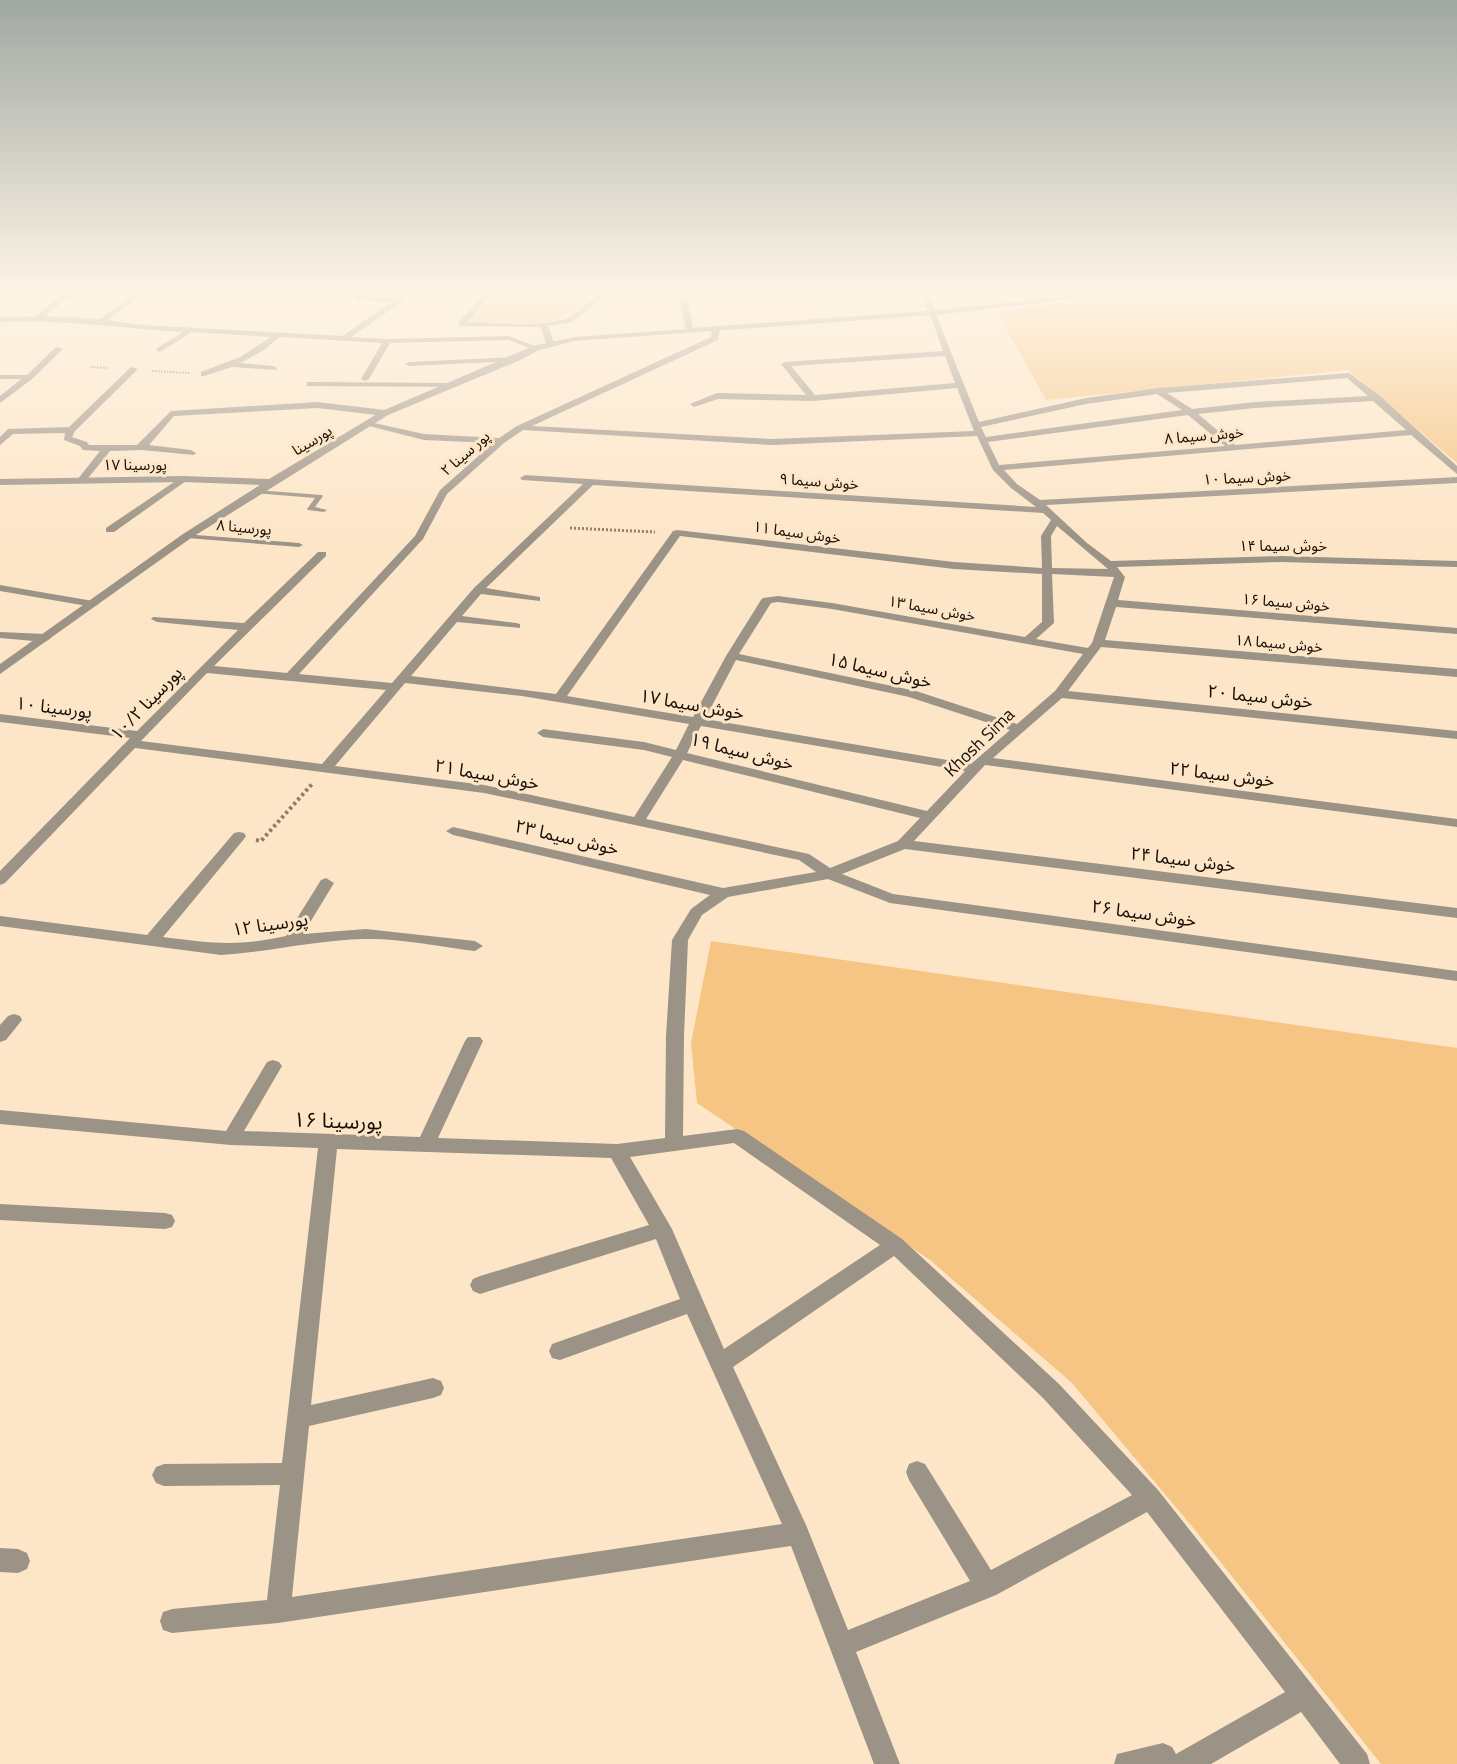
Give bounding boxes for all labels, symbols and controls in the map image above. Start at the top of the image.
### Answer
street label: پورسینا [287,419,337,461]
street label: خوش سیما ۸ [1163,420,1245,450]
street label: پور سینا ۲ [435,425,495,481]
street label: پورسینا ۱۷ [103,453,167,476]
street label: خوش سیما ۱۰ [1202,463,1292,491]
street label: خوش سیما ۹ [778,467,860,495]
street label: پورسینا ۸ [215,513,273,541]
street label: خوش سیما ۱۱ [752,514,842,550]
street label: خوش سیما ۱۴ [1239,534,1327,557]
street label: خوش سیما ۱۶ [1241,587,1331,617]
street label: خوش سیما ۱۳ [887,589,978,627]
street label: خوش سیما ۱۸ [1234,628,1324,658]
street label: خوش سیما ۱۵ [825,645,935,695]
street label: پورسینا ۱۰/۲ [103,660,189,746]
street label: خوش سیما ۲۰ [1206,677,1314,715]
street label: خوش سیما ۱۷ [638,682,746,726]
street label: پورسینا ۱۰ [14,689,94,725]
street label: Khosh Sima [938,701,1020,783]
street label: خوش سیما ۱۹ [687,725,797,777]
street label: خوش سیما ۲۱ [433,752,541,796]
street label: خوش سیما ۲۲ [1168,754,1276,794]
street label: خوش سیما ۲۳ [512,812,622,862]
street label: خوش سیما ۲۴ [1129,839,1237,879]
street label: خوش سیما ۲۶ [1090,892,1198,934]
street label: پورسینا ۱۲ [230,905,310,943]
street label: پورسینا ۱۶ [293,1102,383,1138]

